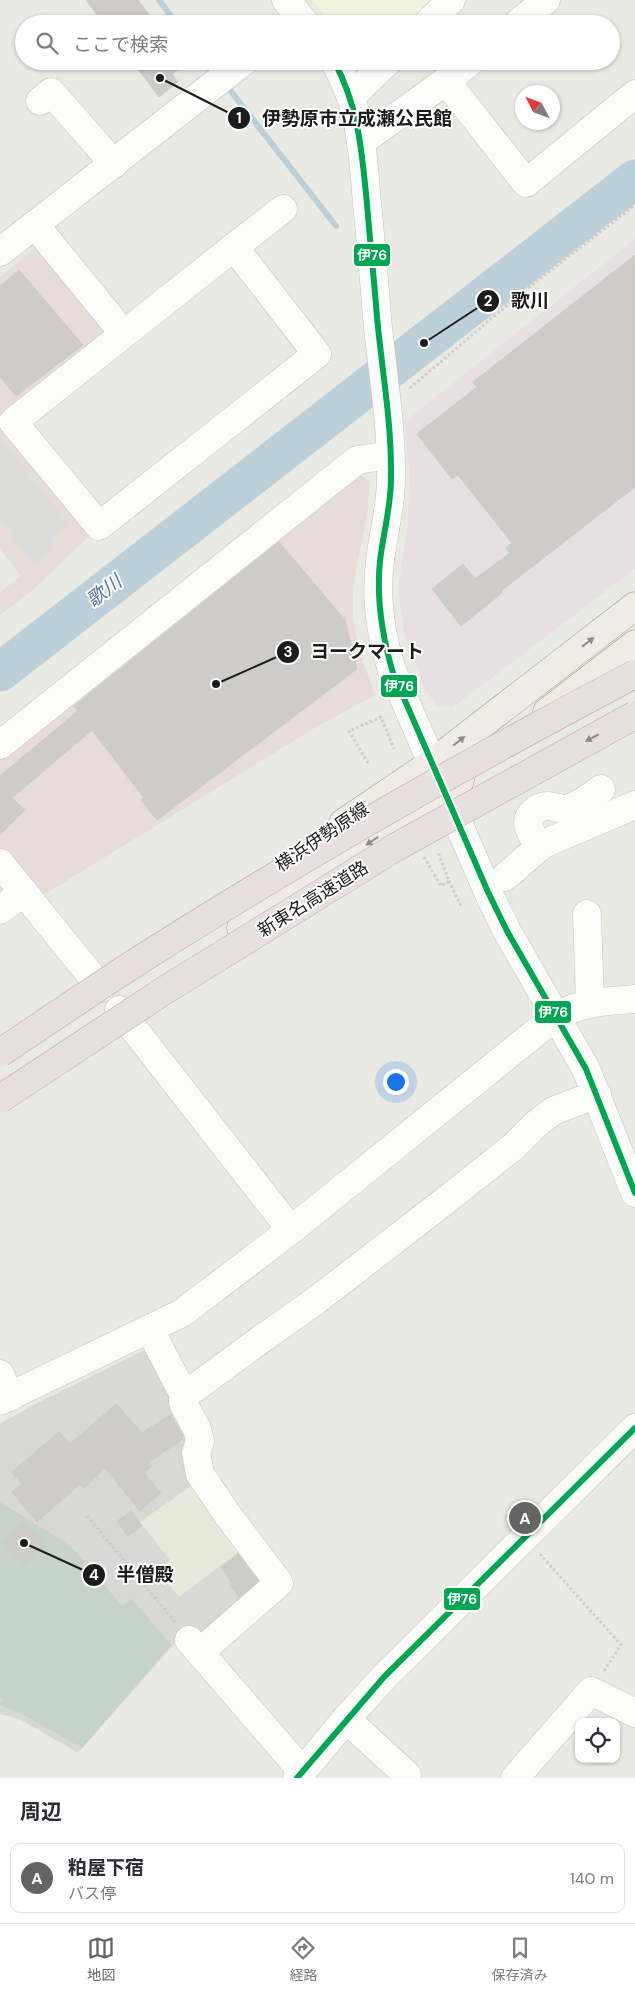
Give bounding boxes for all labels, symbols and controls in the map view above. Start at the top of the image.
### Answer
search box [15,15,620,70]
icon: search [33,29,61,57]
text: ここで検索 [73,32,168,57]
north arrow [515,85,560,130]
callout: 伊勢原市立成瀬公民館 [227,101,462,135]
text: 伊勢原市立成瀬公民館 [262,106,452,131]
text: 1 [236,108,242,128]
line badge: 伊76 [353,243,391,267]
text: 伊76 [357,246,387,264]
callout: 歌川 [476,284,559,318]
text: 歌川 [511,288,549,313]
text: 2 [484,291,493,311]
water label: 歌川 [81,568,128,613]
callout: ヨークマート [275,635,434,669]
one-way arrow [581,637,594,648]
text: ヨークマート [310,639,424,664]
text: 3 [283,642,293,662]
line badge: 伊76 [380,674,418,698]
text: 伊76 [384,677,414,695]
one-way arrow [585,734,599,742]
one-way arrow [452,736,465,747]
street label: 横浜伊勢原線 [271,797,373,877]
one-way arrow [365,836,378,846]
street label: 新東名高速道路 [253,855,373,943]
line badge: 伊76 [534,1000,572,1024]
text: 伊76 [538,1003,568,1021]
your location [383,1069,409,1095]
pin: A [509,1499,541,1537]
callout: 半僧殿 [82,1558,184,1592]
text: 半僧殿 [116,1562,174,1587]
text: 4 [89,1565,99,1585]
line badge: 伊76 [443,1587,481,1611]
text: 伊76 [447,1590,477,1608]
map controls [575,1718,620,1763]
button: locate [575,1718,620,1763]
text: 周辺 [20,1798,62,1826]
text: 粕屋下宿 [68,1855,144,1880]
text: A [31,1868,43,1889]
text: 140 m [570,1868,614,1889]
text: バス停 [68,1883,116,1904]
tab: 地図 [87,1934,115,1984]
tab: 経路 [289,1934,317,1984]
tab: 保存済み [492,1934,548,1984]

